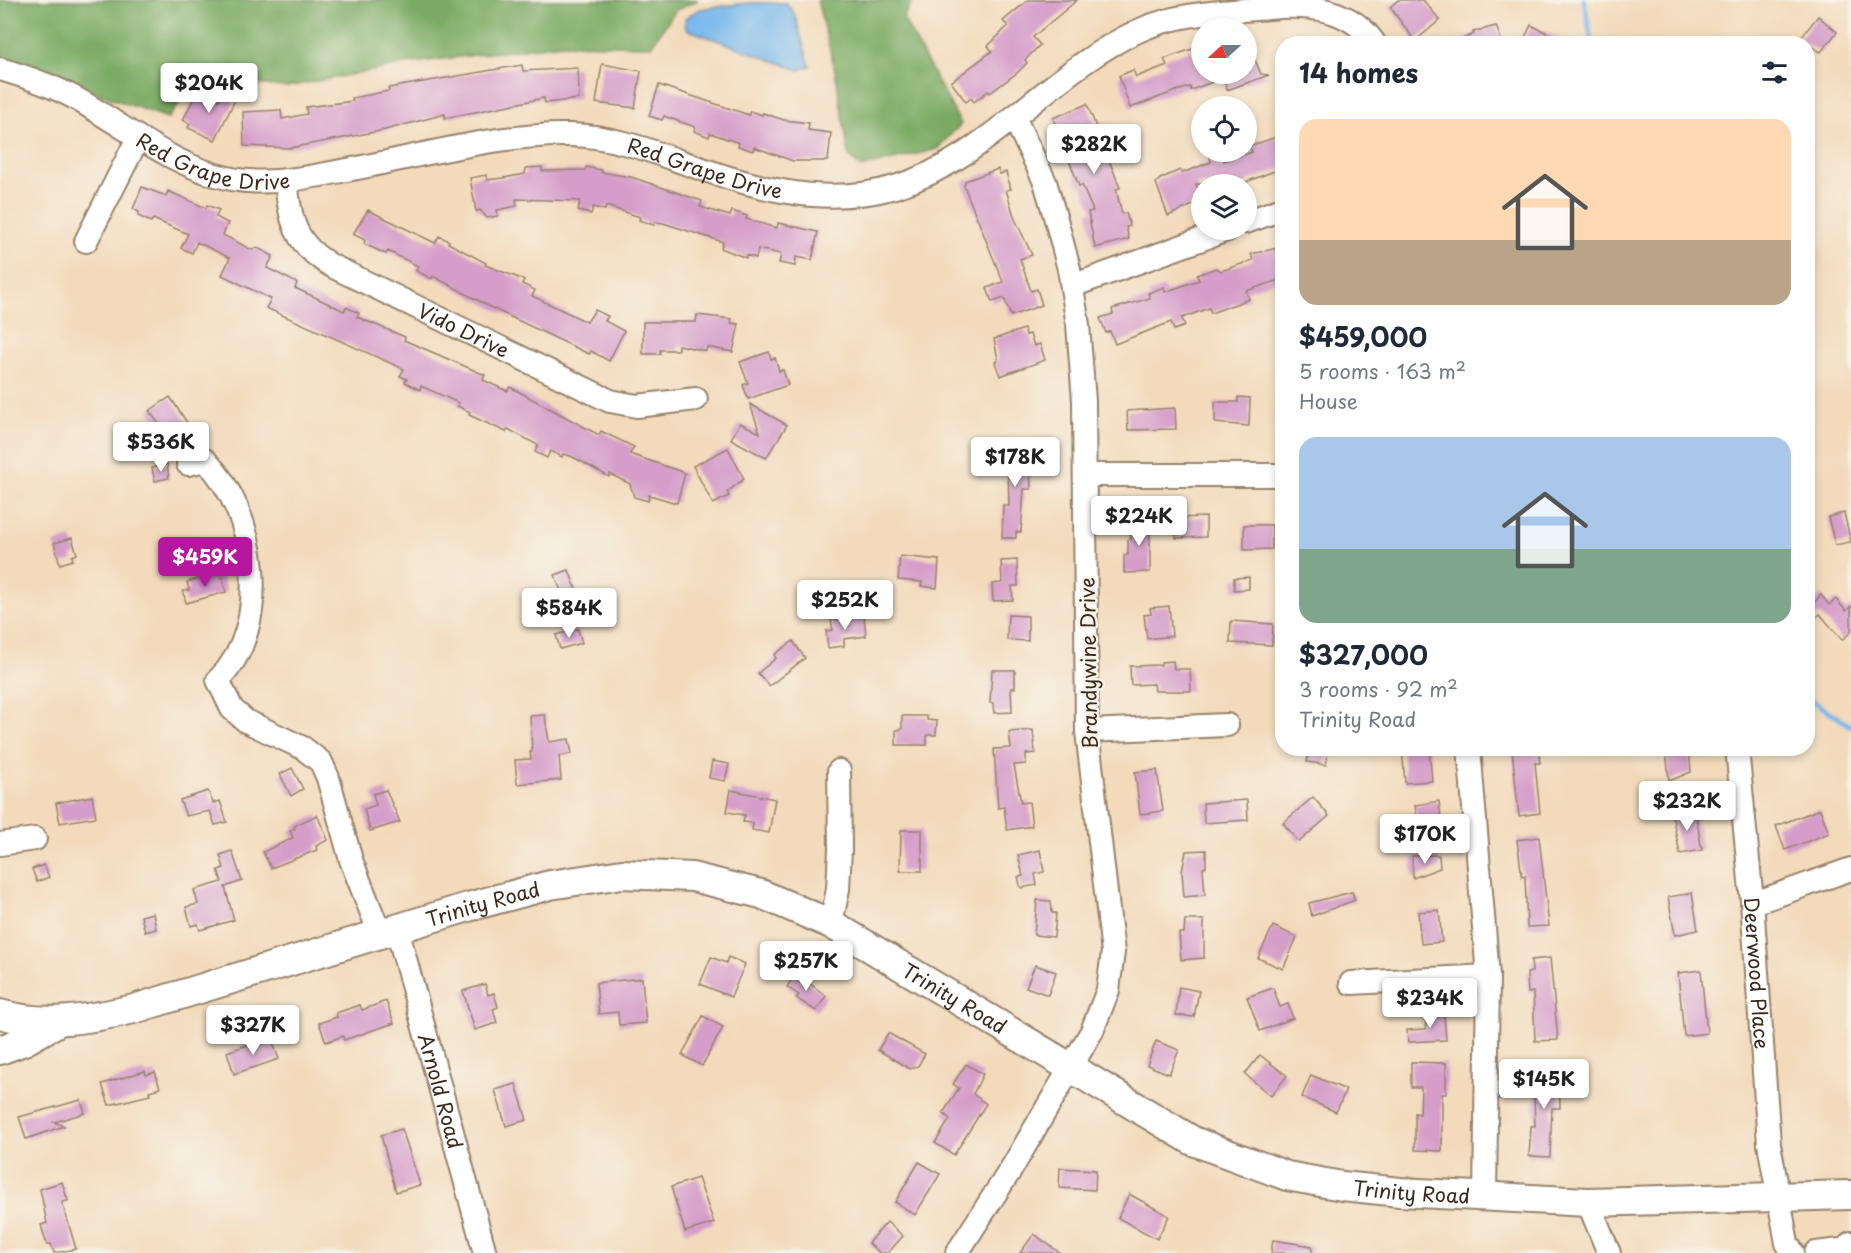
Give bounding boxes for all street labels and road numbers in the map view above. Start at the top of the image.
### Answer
street label: Red Grape Drive [131,125,291,197]
street label: Red Grape Drive [624,130,785,206]
street label: Vido Drive [413,295,514,365]
street label: Brandywine Drive [1072,577,1104,749]
street label: Trinity Road [422,873,543,934]
street label: Deerwood Place [1737,896,1777,1050]
street label: Trinity Road [897,955,1013,1041]
street label: Arnold Road [411,1030,471,1152]
street label: Trinity Road [1352,1172,1471,1211]

